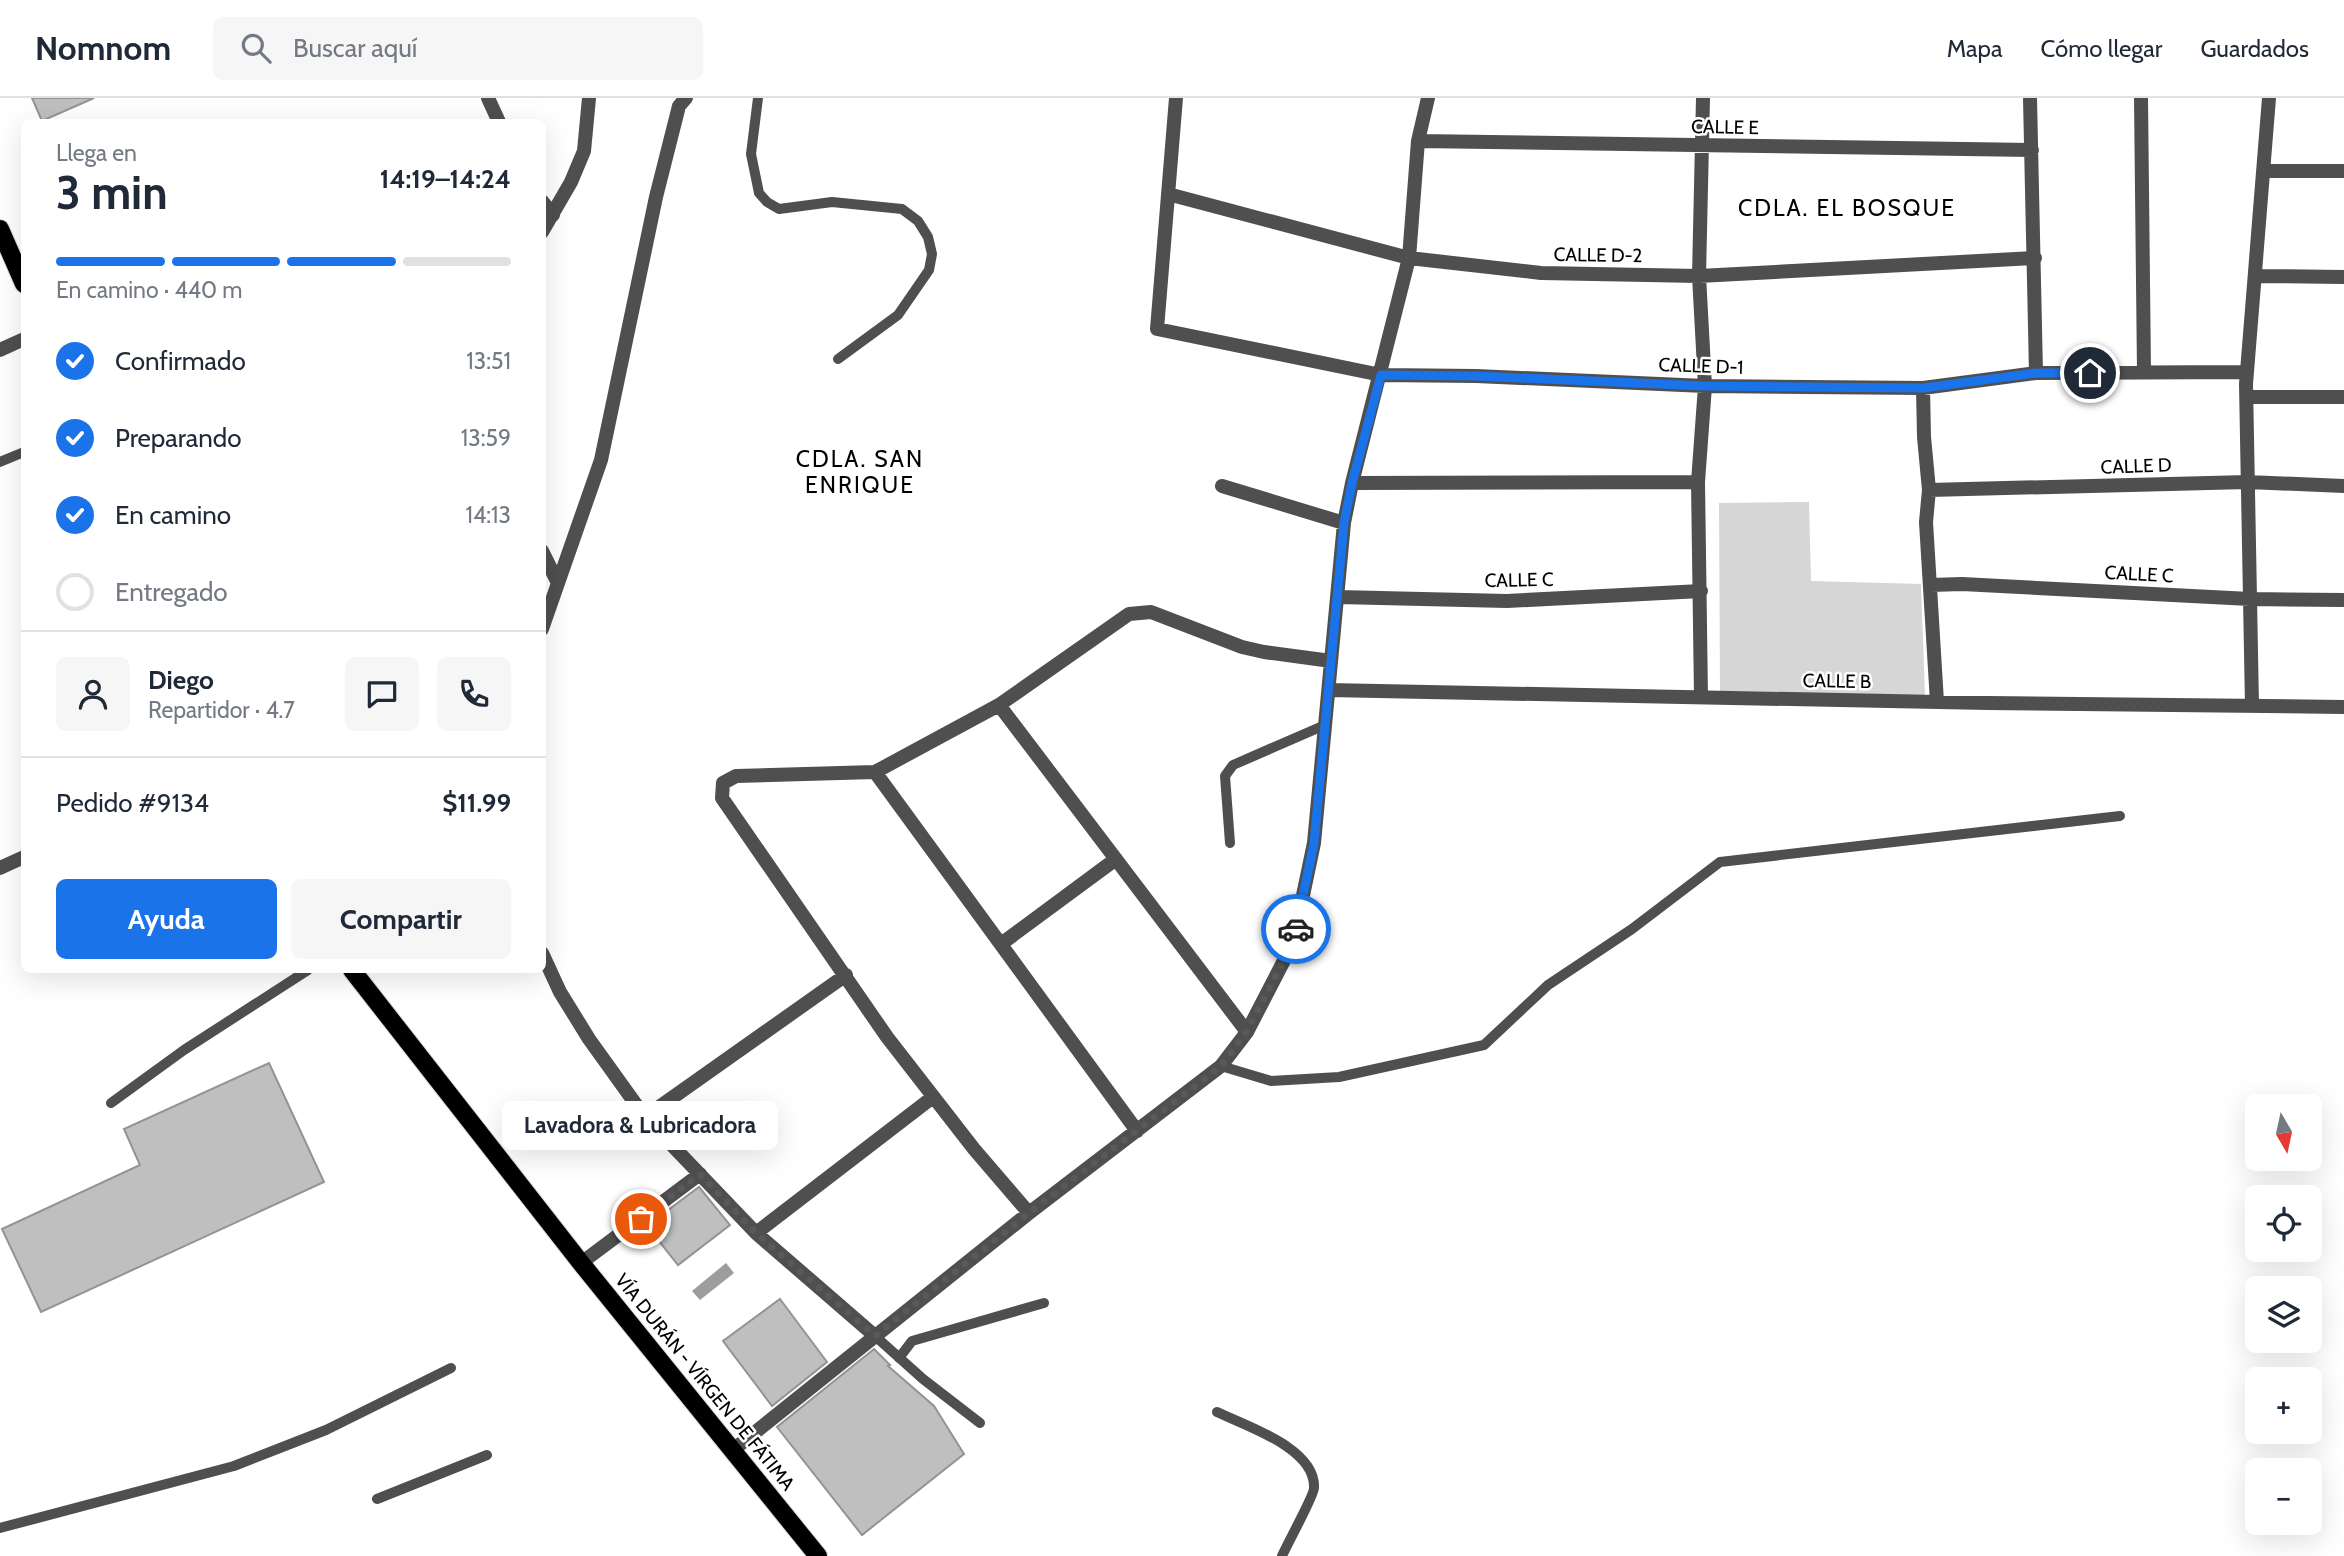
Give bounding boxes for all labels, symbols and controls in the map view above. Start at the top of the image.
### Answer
search box [213,17,703,80]
text: Nomnom [35,28,171,68]
icon: search [237,29,275,67]
text: Buscar aquí [293,32,417,64]
text: Mapa [1947,34,2003,63]
text: Cómo llegar [2041,34,2162,63]
text: Guardados [2200,34,2309,63]
street label: CALLE E [1691,115,1759,139]
text: Llega en [56,139,137,167]
text: 14:19–14:24 [380,163,511,195]
text: 3 min [56,165,168,221]
district label: CDLA. EL BOSQUE [1738,194,1956,222]
street label: CALLE D-2 [1553,243,1643,267]
text: En camino · 440 m [56,276,242,304]
icon: check [56,342,94,380]
pin [2060,343,2120,403]
text: Confirmado [115,345,246,377]
text: 13:51 [466,347,511,375]
street label: CALLE D-1 [1658,353,1744,379]
icon: home [2071,354,2109,392]
icon: check [56,419,94,457]
text: Preparando [115,422,242,454]
text: 13:59 [461,424,511,452]
district label: CDLA. SAN ENRIQUE [796,445,924,499]
street label: CALLE D [2100,453,2172,479]
icon: check [56,496,94,534]
text: En camino [115,499,231,531]
text: 14:13 [465,501,511,529]
street label: CALLE C [2104,561,2174,587]
street label: CALLE C [1484,568,1554,592]
text: Entregado [115,576,228,608]
button: person [56,657,130,731]
button: chat [345,657,419,731]
button: phone [437,657,511,731]
text: Diego [148,664,214,696]
street label: CALLE B [1803,669,1871,693]
text: Repartidor · 4.7 [148,696,295,724]
text: Pedido #9134 [56,787,209,819]
text: $11.99 [442,787,511,819]
button: Ayuda [56,879,277,959]
button: Compartir [291,879,511,959]
courier [1261,894,1331,964]
icon: car [1277,910,1315,948]
north arrow [2245,1094,2322,1171]
map controls [2245,1094,2322,1535]
callout: Lavadora & Lubricadora [503,1100,779,1149]
text: Lavadora & Lubricadora [524,1111,756,1139]
button: locate [2245,1185,2322,1262]
pin [611,1189,671,1249]
icon: bag [622,1200,660,1238]
street label: VÍA DURÁN - VÍRGEN DE FÁTIMA [610,1268,801,1495]
button: layers [2245,1276,2322,1353]
button: + [2245,1367,2322,1444]
button: − [2245,1458,2322,1535]

